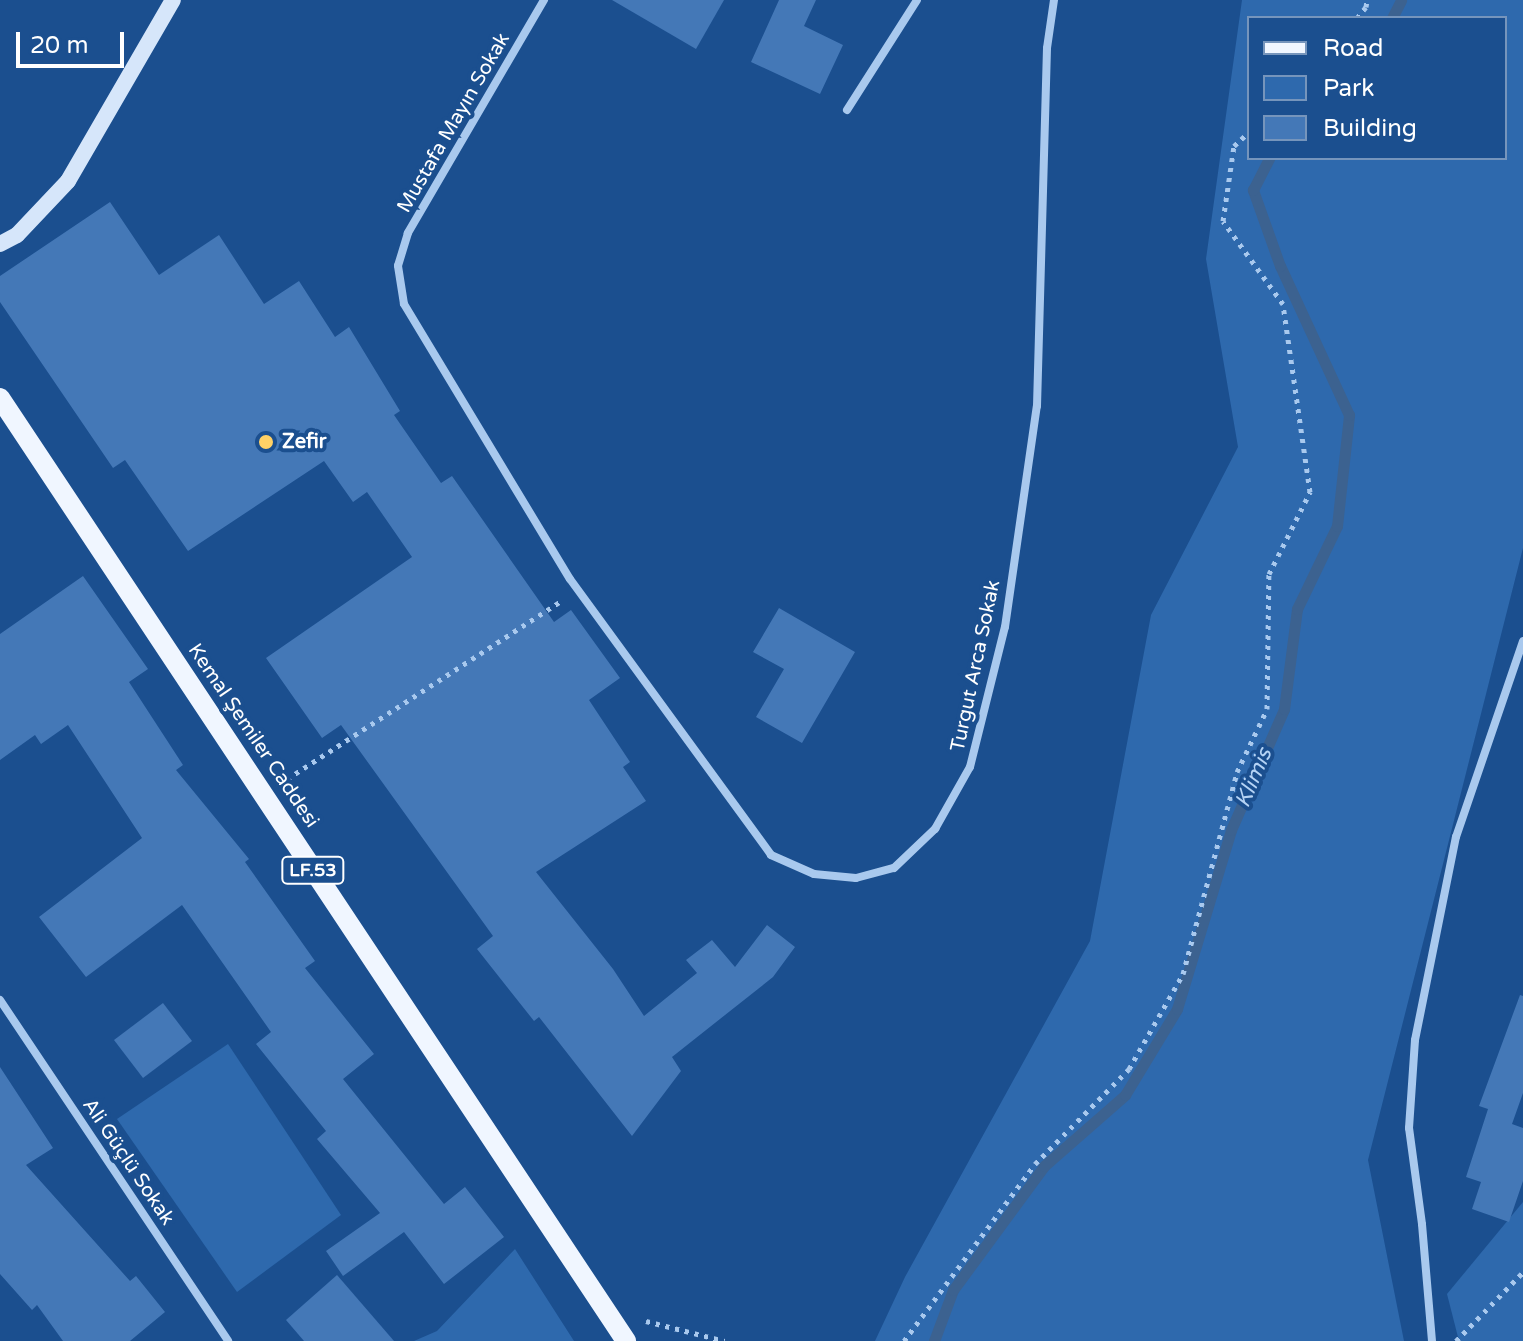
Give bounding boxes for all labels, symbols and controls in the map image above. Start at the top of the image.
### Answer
scale bar [20,16,128,66]
legend [1247,16,1507,160]
street label: Mustafa Mayın Sokak [393,29,515,217]
text: 20 m [30,31,88,60]
text: Road [1323,34,1383,63]
text: Park [1323,74,1374,103]
text: Building [1323,114,1417,143]
place label: Zefir [282,430,326,454]
marker: Zefir [257,433,275,451]
street label: Turgut Arca Sokak [946,578,1006,754]
street label: Kemal Şemiler Caddesi [182,639,324,833]
water label: Klimis [1230,744,1278,812]
road number: LF.53 [281,856,345,884]
street label: Ali Güçlü Sokak [77,1094,179,1230]

